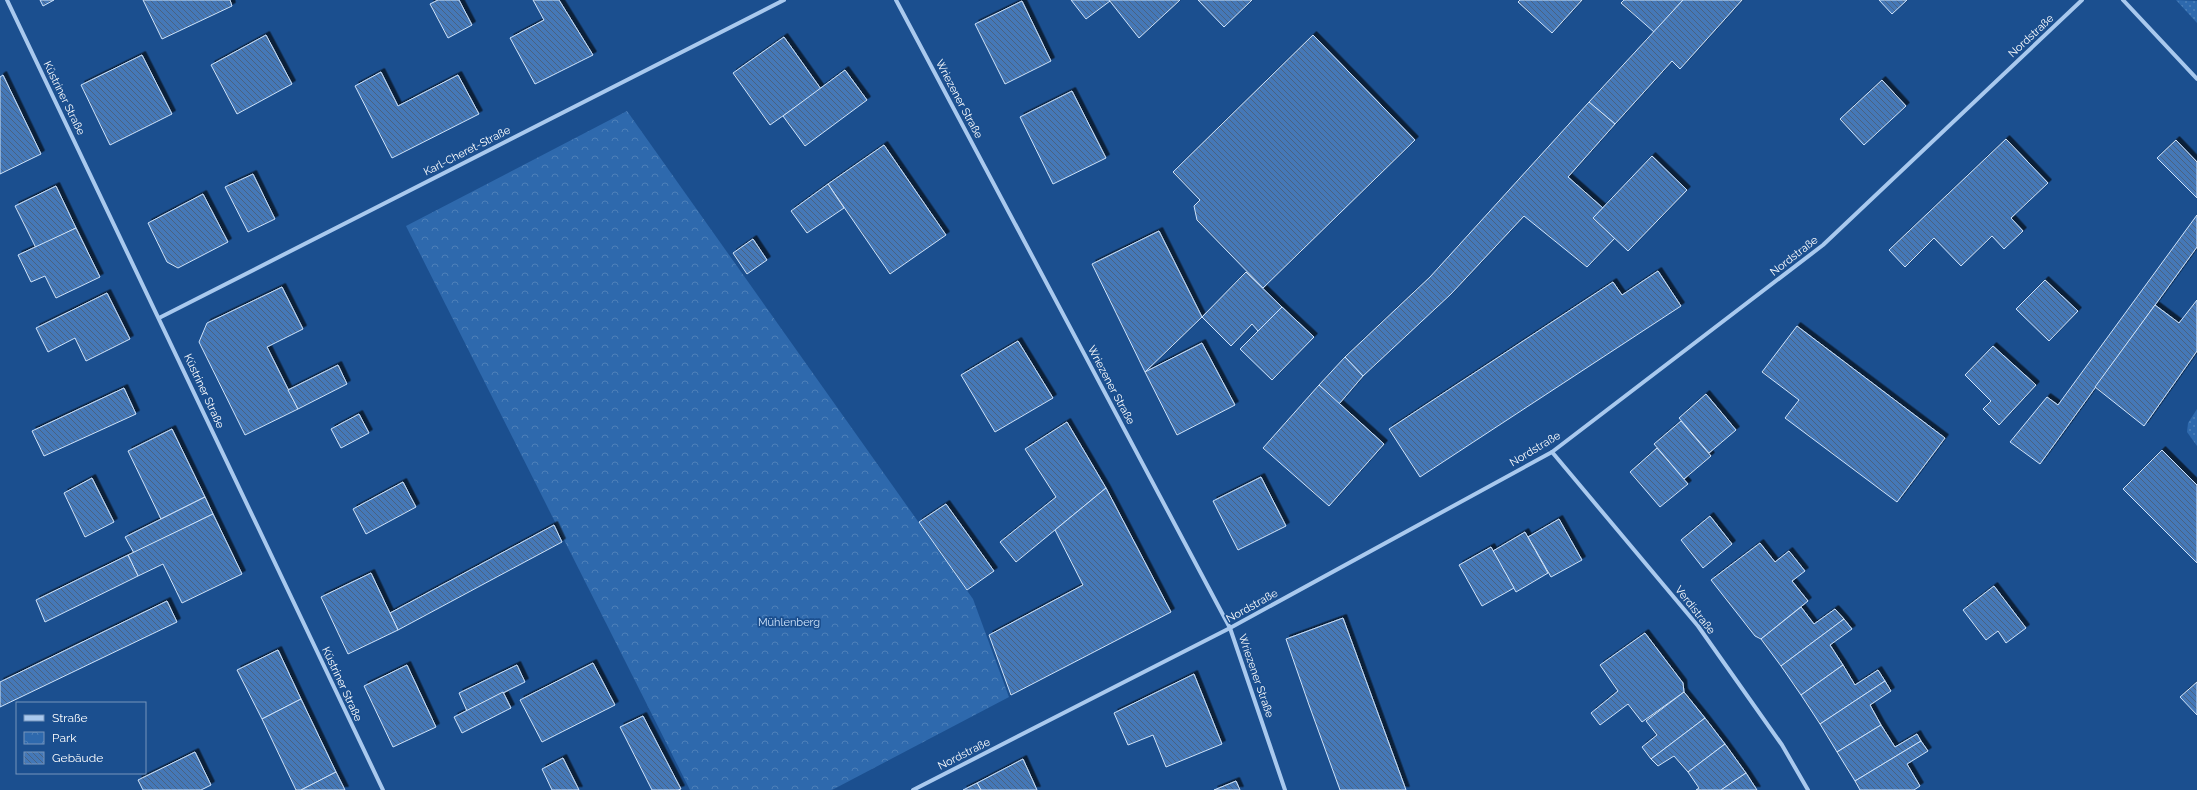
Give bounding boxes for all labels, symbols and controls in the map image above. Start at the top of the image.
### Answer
street label: Nordstraße [2006,11,2057,60]
street label: Wriezener Straße [933,57,985,141]
street label: Küstriner Straße [40,59,88,138]
street label: Karl-Cheret-Straße [421,123,513,179]
street label: Nordstraße [1768,233,1821,279]
street label: Wriezener Straße [1085,343,1137,427]
street label: Küstriner Straße [181,352,227,431]
street label: Nordstraße [1507,429,1563,469]
street label: Verdistraße [1672,583,1718,637]
street label: Nordstraße [1224,586,1280,625]
park label: Mühlenberg [758,616,820,629]
street label: Wriezener Straße [1236,633,1277,720]
street label: Küstriner Straße [319,645,365,724]
legend [16,702,146,774]
text: Straße [52,711,88,725]
text: Park [52,731,77,745]
street label: Nordstraße [936,735,993,773]
text: Gebäude [52,751,103,765]

